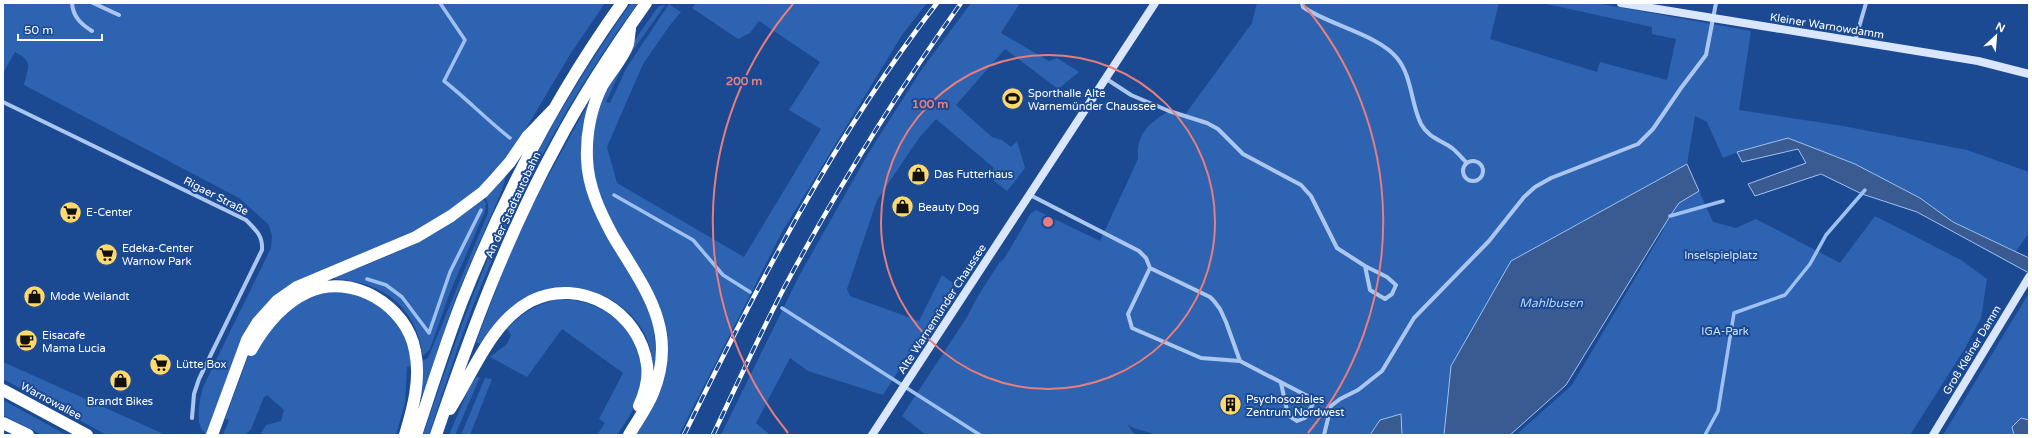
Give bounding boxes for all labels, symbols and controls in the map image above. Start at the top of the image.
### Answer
street label: Kleiner Warnowdamm [1769,11,1885,41]
scale bar [18,16,102,42]
north arrow [1976,16,2016,56]
text: N [1993,20,2007,35]
text: 50 m [24,23,53,37]
text: 200 m [726,74,762,88]
sports icon: Sporthalle Alte Warnemünder Chaussee [1000,86,1026,112]
place label: Sporthalle Alte Warnemünder Chaussee [1028,87,1156,113]
text: 100 m [912,97,948,111]
street label: An der Stadtautobahn [483,150,543,260]
shop icon: Das Futterhaus [906,161,932,187]
place label: Das Futterhaus [934,168,1013,181]
street label: Rigaer Straße [181,174,251,218]
shop icon: Beauty Dog [889,194,915,220]
supermarket icon: E-Center [57,199,83,225]
place label: Beauty Dog [918,201,979,214]
place label: E-Center [86,206,133,219]
centre of rings [1041,215,1055,229]
supermarket icon: Edeka-Center Warnow Park [93,241,119,267]
place label: Edeka-Center Warnow Park [122,242,194,268]
street label: Alte Warnemünder Chaussee [895,242,989,376]
park label: Inselspielplatz [1684,249,1758,262]
shop icon: Mode Weilandt [22,283,48,309]
place label: Mode Weilandt [50,290,130,303]
water label: Mahlbusen [1519,296,1583,310]
street label: Groß Kleiner Damm [1940,303,2004,397]
park label: IGA-Park [1701,325,1749,338]
cafe icon: Eisacafe Mama Lucia [14,328,40,354]
place label: Eisacafe Mama Lucia [42,329,106,355]
supermarket icon: Lütte Box [148,351,174,377]
place label: Lütte Box [176,358,227,371]
shop icon: Brandt Bikes [107,368,133,394]
street label: Warnowallee [18,379,84,423]
building icon: Psychosoziales Zentrum Nordwest [1218,392,1244,418]
place label: Psychosoziales Zentrum Nordwest [1246,393,1345,419]
place label: Brandt Bikes [87,395,153,408]

